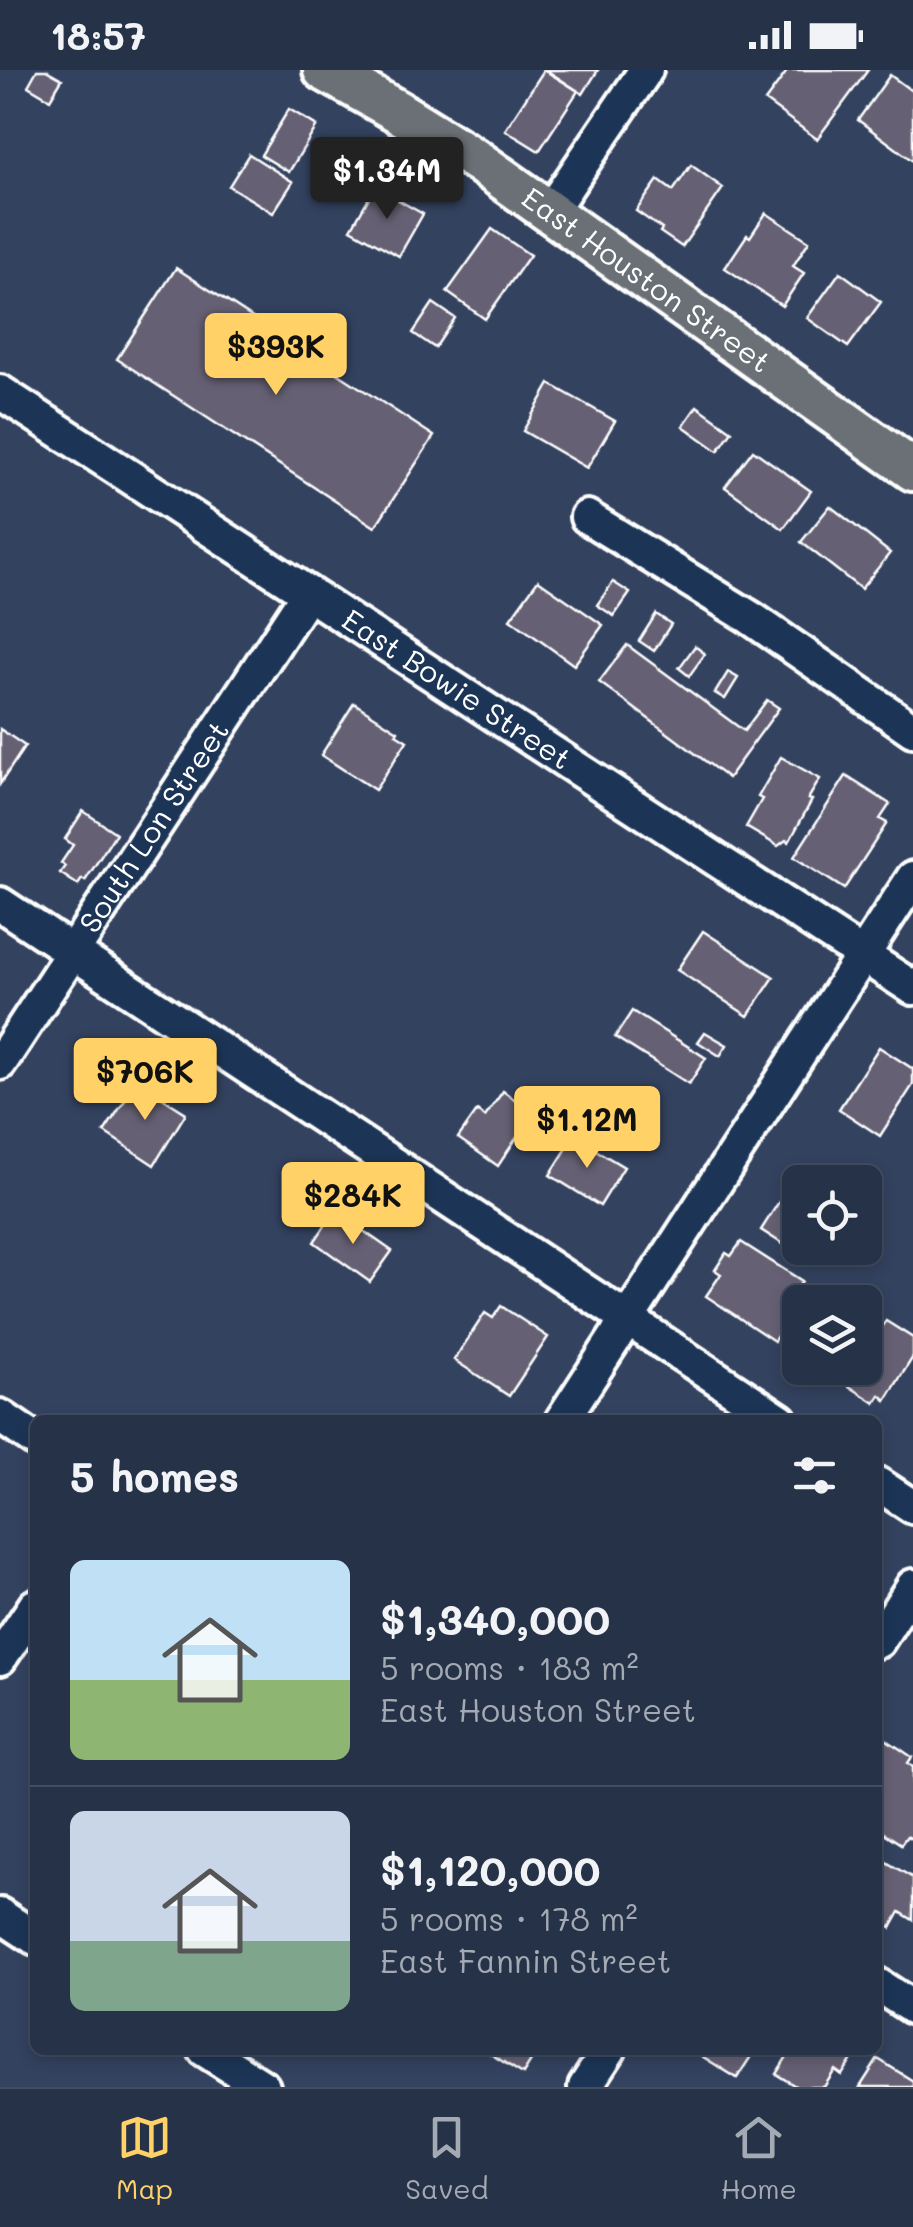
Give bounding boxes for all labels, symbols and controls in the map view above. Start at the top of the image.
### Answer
text: 18:57 [50,10,146,60]
pin: $1.34M [306,137,468,222]
text: $1.34M [332,148,442,190]
street label: East Houston Street [515,177,779,381]
pin: $393K [206,313,346,398]
text: $393K [227,324,325,366]
street label: East Bowie Street [335,599,580,778]
street label: South Lon Street [69,712,237,940]
pin: $706K [75,1038,215,1123]
text: $706K [96,1049,194,1091]
pin: $1.12M [506,1086,668,1171]
text: $1.12M [536,1097,638,1139]
pin: $284K [283,1162,423,1247]
map controls [782,1165,882,1385]
button: locate [782,1165,882,1265]
text: $284K [304,1173,402,1215]
button: layers [782,1285,882,1385]
text: 5 homes [70,1448,239,1503]
icon: filters [787,1448,842,1503]
text: $1,340,000 [380,1591,610,1646]
icon: home [150,1600,270,1720]
text: 5 rooms · 183 m² [380,1646,639,1688]
text: East Houston Street [380,1688,696,1730]
text: $1,120,000 [380,1842,600,1897]
icon: home [150,1851,270,1971]
text: 5 rooms · 178 m² [380,1897,638,1939]
text: East Fannin Street [380,1939,671,1981]
tab: Map [116,2110,173,2206]
tab: Saved [405,2110,488,2206]
tab: Home [721,2110,797,2206]

